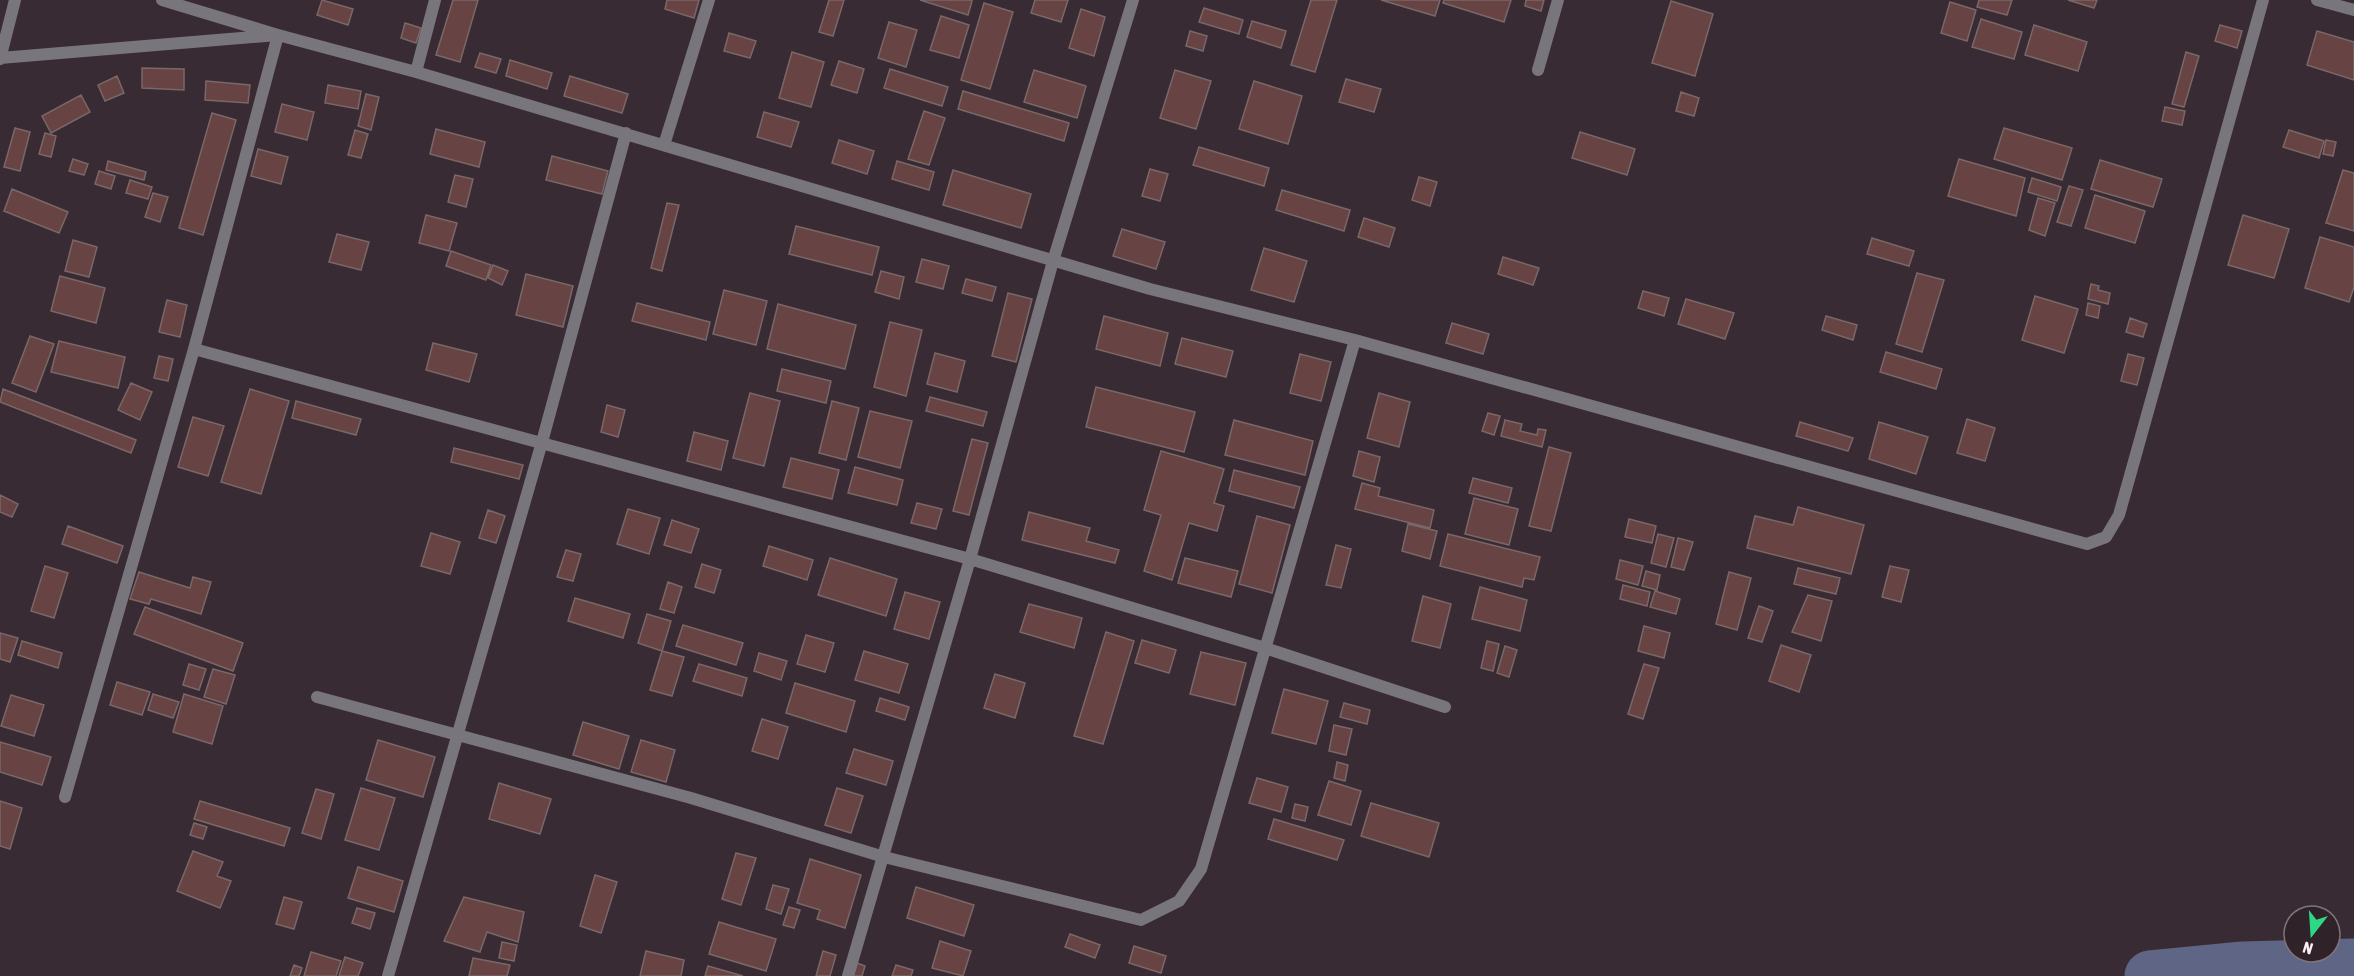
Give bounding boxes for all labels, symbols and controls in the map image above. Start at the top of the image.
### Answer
north arrow [2282,904,2342,964]
text: N [2300,938,2315,958]

